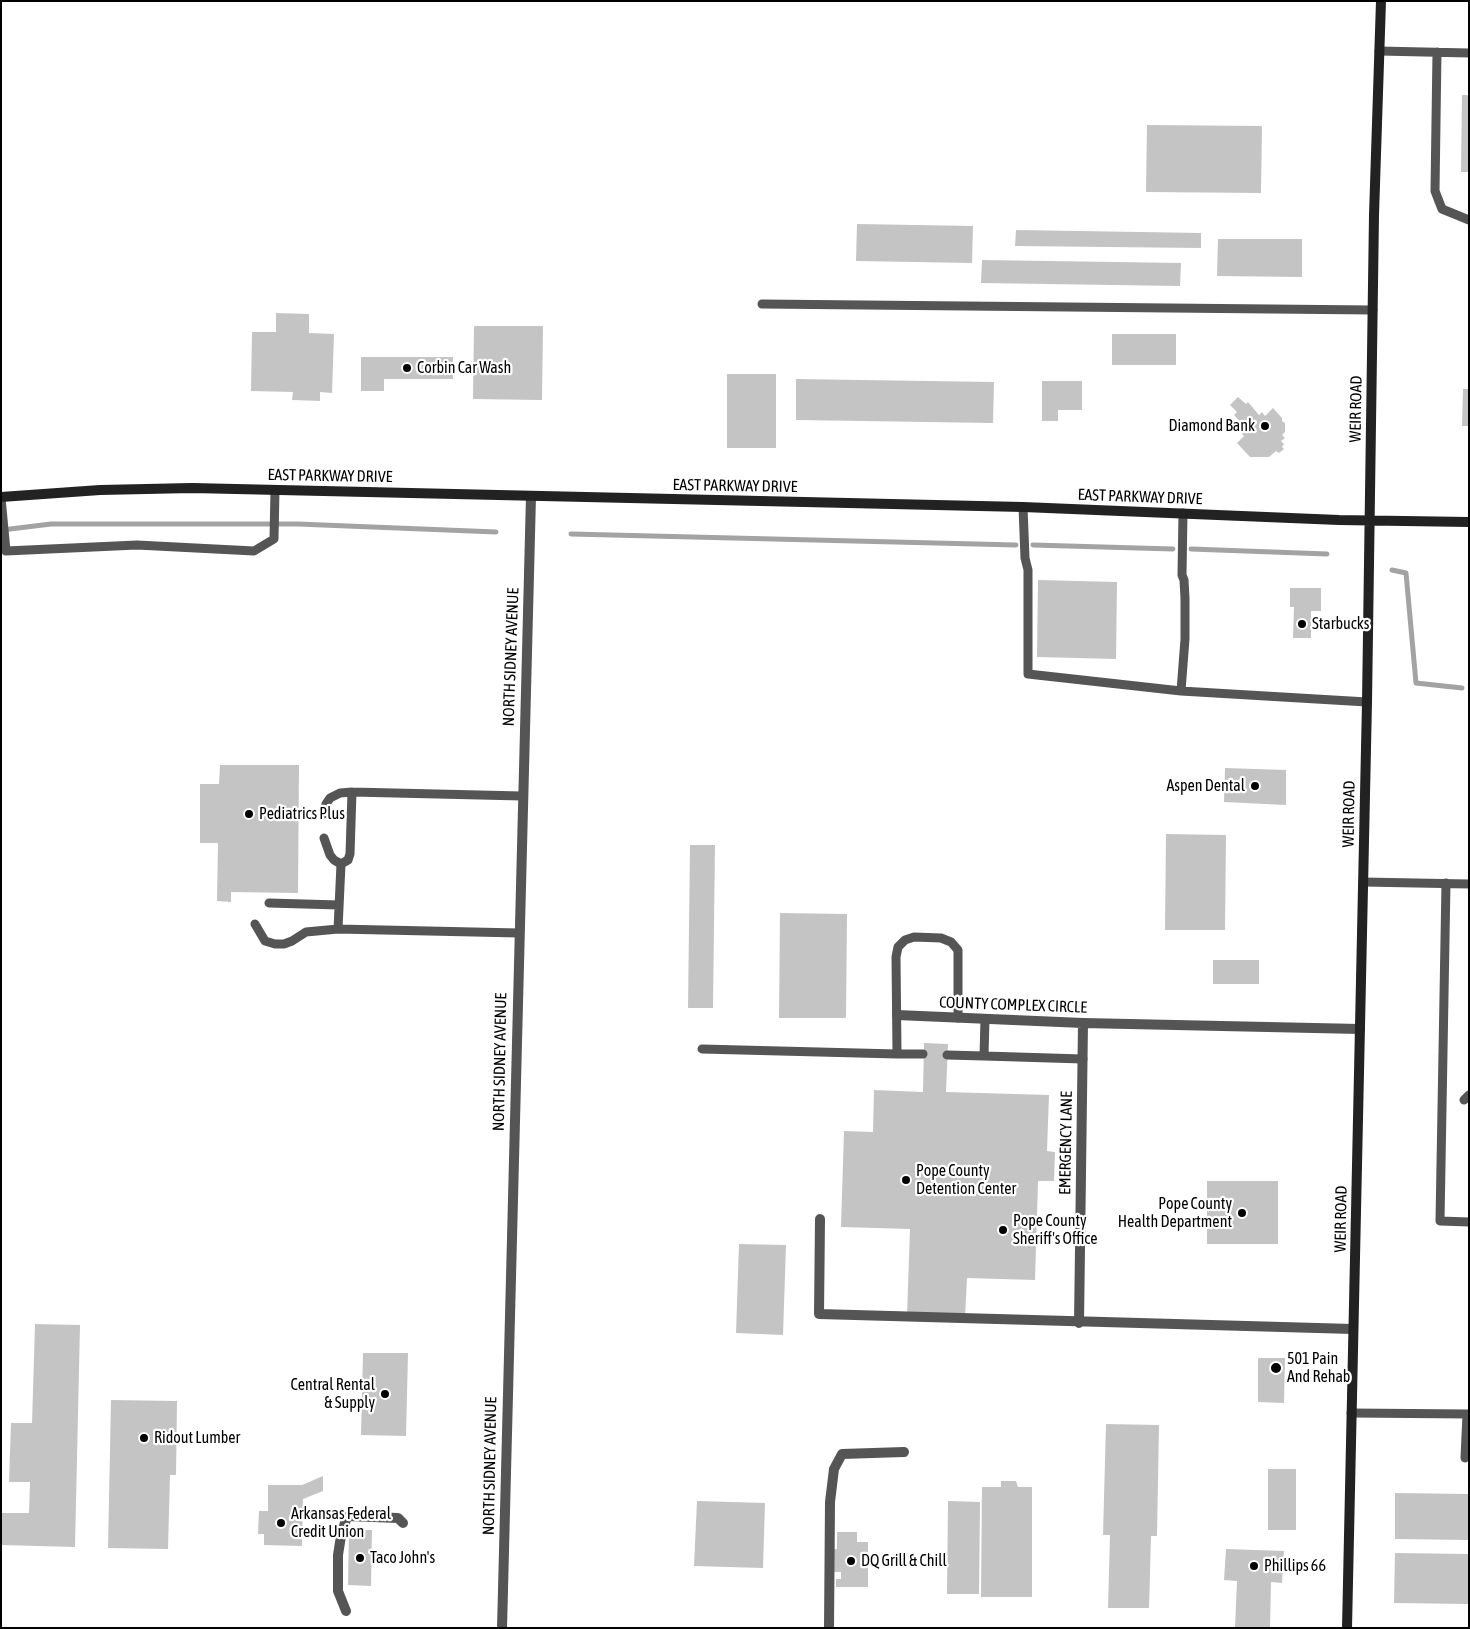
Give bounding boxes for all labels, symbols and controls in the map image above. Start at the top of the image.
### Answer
place label: Corbin Car Wash [417,358,511,378]
marker: Corbin Car Wash [401,362,413,374]
street label: WEIR ROAD [1346,376,1366,442]
place label: Diamond Bank [1169,416,1255,436]
marker: Diamond Bank [1259,420,1271,432]
street label: EAST PARKWAY DRIVE [267,465,393,487]
street label: EAST PARKWAY DRIVE [672,475,798,497]
street label: EAST PARKWAY DRIVE [1077,485,1203,509]
street label: NORTH SIDNEY AVENUE [499,587,523,727]
place label: Starbucks [1312,614,1369,634]
marker: Starbucks [1296,618,1308,630]
place label: Aspen Dental [1166,776,1245,796]
marker: Aspen Dental [1249,780,1261,792]
street label: WEIR ROAD [1339,781,1359,847]
place label: Pediatrics Plus [259,804,345,824]
marker: Pediatrics Plus [243,808,255,820]
street label: NORTH SIDNEY AVENUE [489,993,511,1131]
street label: COUNTY COMPLEX CIRCLE [939,993,1087,1017]
street label: EMERGENCY LANE [1055,1091,1077,1195]
place label: Pope County Detention Center [916,1161,1016,1199]
marker: Pope County Detention Center [900,1174,912,1186]
street label: WEIR ROAD [1331,1186,1351,1252]
place label: Pope County Health Department [1118,1194,1232,1232]
marker: Pope County Health Department [1236,1207,1248,1219]
place label: Pope County Sheriff's Office [1013,1211,1097,1249]
marker: Pope County Sheriff's Office [997,1224,1009,1236]
place label: 501 Pain And Rehab [1287,1349,1350,1387]
marker: 501 Pain And Rehab [1269,1361,1283,1375]
place label: Central Rental & Supply [291,1375,375,1413]
marker: Central Rental & Supply [379,1388,391,1400]
street label: NORTH SIDNEY AVENUE [479,1397,501,1535]
place label: Ridout Lumber [154,1428,240,1448]
marker: Ridout Lumber [138,1432,150,1444]
place label: Arkansas Federal Credit Union [291,1504,391,1542]
marker: Arkansas Federal Credit Union [275,1517,287,1529]
place label: Taco John's [370,1548,435,1568]
place label: DQ Grill & Chill [861,1551,947,1571]
marker: Taco John's [354,1552,366,1564]
marker: DQ Grill & Chill [845,1555,857,1567]
place label: Phillips 66 [1264,1556,1326,1576]
marker: Phillips 66 [1248,1560,1260,1572]

